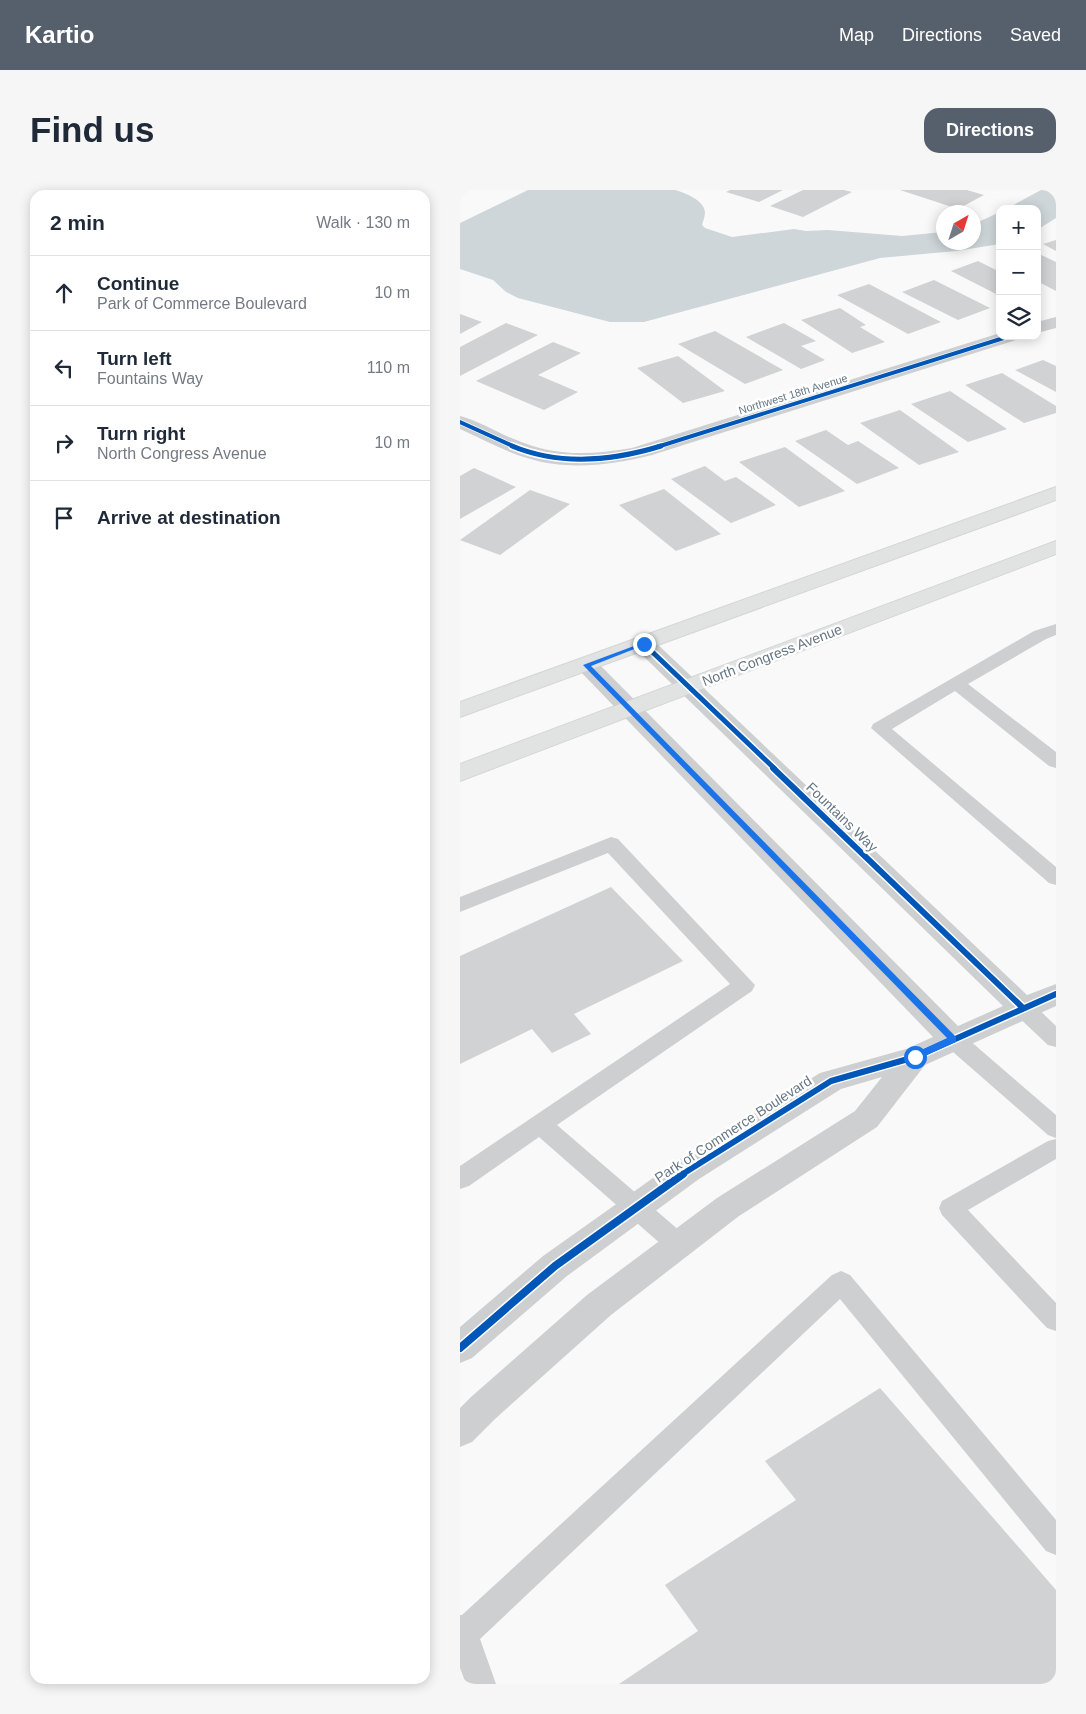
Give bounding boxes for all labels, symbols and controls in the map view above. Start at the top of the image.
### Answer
text: Kartio [25,21,94,48]
text: Map [839,25,874,45]
text: Directions [902,25,982,45]
text: Saved [1010,25,1061,45]
button: Directions [924,108,1056,153]
text: Find us [30,110,154,149]
north arrow [936,205,981,250]
map controls [996,205,1041,340]
button: + [996,205,1041,250]
text: 2 min [50,211,105,234]
text: Walk · 130 m [316,214,410,231]
button: − [996,250,1041,295]
text: Continue [97,273,179,294]
icon: ahead [50,279,78,307]
text: 10 m [374,284,410,301]
text: Park of Commerce Boulevard [97,295,307,312]
button: layers [996,295,1041,340]
text: Turn left [97,348,172,369]
icon: left [50,354,78,382]
text: 110 m [367,359,410,376]
text: Fountains Way [97,370,203,387]
street label: Northwest 18th Avenue [737,372,849,416]
text: Turn right [97,423,185,444]
icon: right [50,429,78,457]
text: 10 m [374,434,410,451]
text: North Congress Avenue [97,445,267,462]
icon: arrive [50,504,78,532]
text: Arrive at destination [97,507,281,528]
street label: North Congress Avenue [700,621,844,689]
route end [633,633,656,656]
street label: Fountains Way [803,779,881,855]
route start [904,1046,927,1069]
street label: Park of Commerce Boulevard [652,1072,814,1186]

